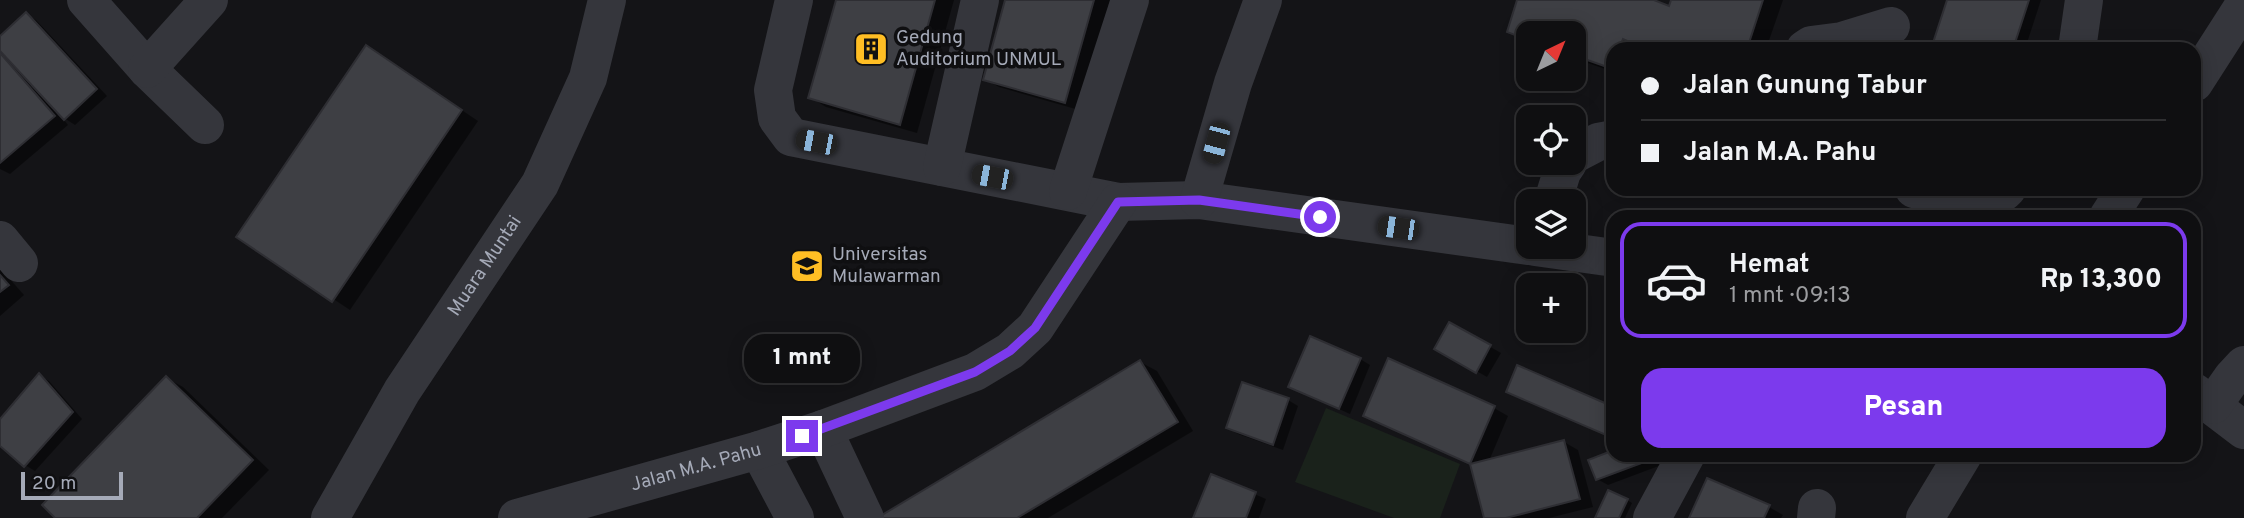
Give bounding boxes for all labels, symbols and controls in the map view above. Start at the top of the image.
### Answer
north arrow [1516,21,1586,91]
map controls [1516,21,1586,343]
place label: Gedung Auditorium UNMUL [896,26,1062,72]
building icon: Gedung Auditorium UNMUL [852,30,890,68]
text: Jalan Gunung Tabur [1683,70,1927,103]
button: locate [1516,105,1586,175]
car [1201,120,1232,166]
car [794,128,839,156]
text: Jalan M.A. Pahu [1683,137,1876,170]
car [970,163,1015,191]
button: layers [1516,189,1586,259]
route start [1304,201,1336,233]
street label: Muara Muntai [443,211,527,321]
car [1376,215,1421,241]
place label: Universitas Mulawarman [832,243,941,289]
school or university icon: Universitas Mulawarman [788,247,826,285]
icon: car [1645,249,1708,312]
text: Hemat [1729,249,1809,282]
text: Rp 13,300 [2040,264,2162,297]
button: + [1516,273,1586,343]
text: 1 mnt · 09:13 [1729,282,1851,311]
callout: 1 mnt [744,334,860,384]
text: 1 mnt [773,344,831,373]
button: Pesan [1641,368,2166,448]
route end [786,420,818,452]
street label: Jalan M.A. Pahu [628,438,764,497]
scale bar [21,469,122,501]
text: 20 m [32,472,76,496]

